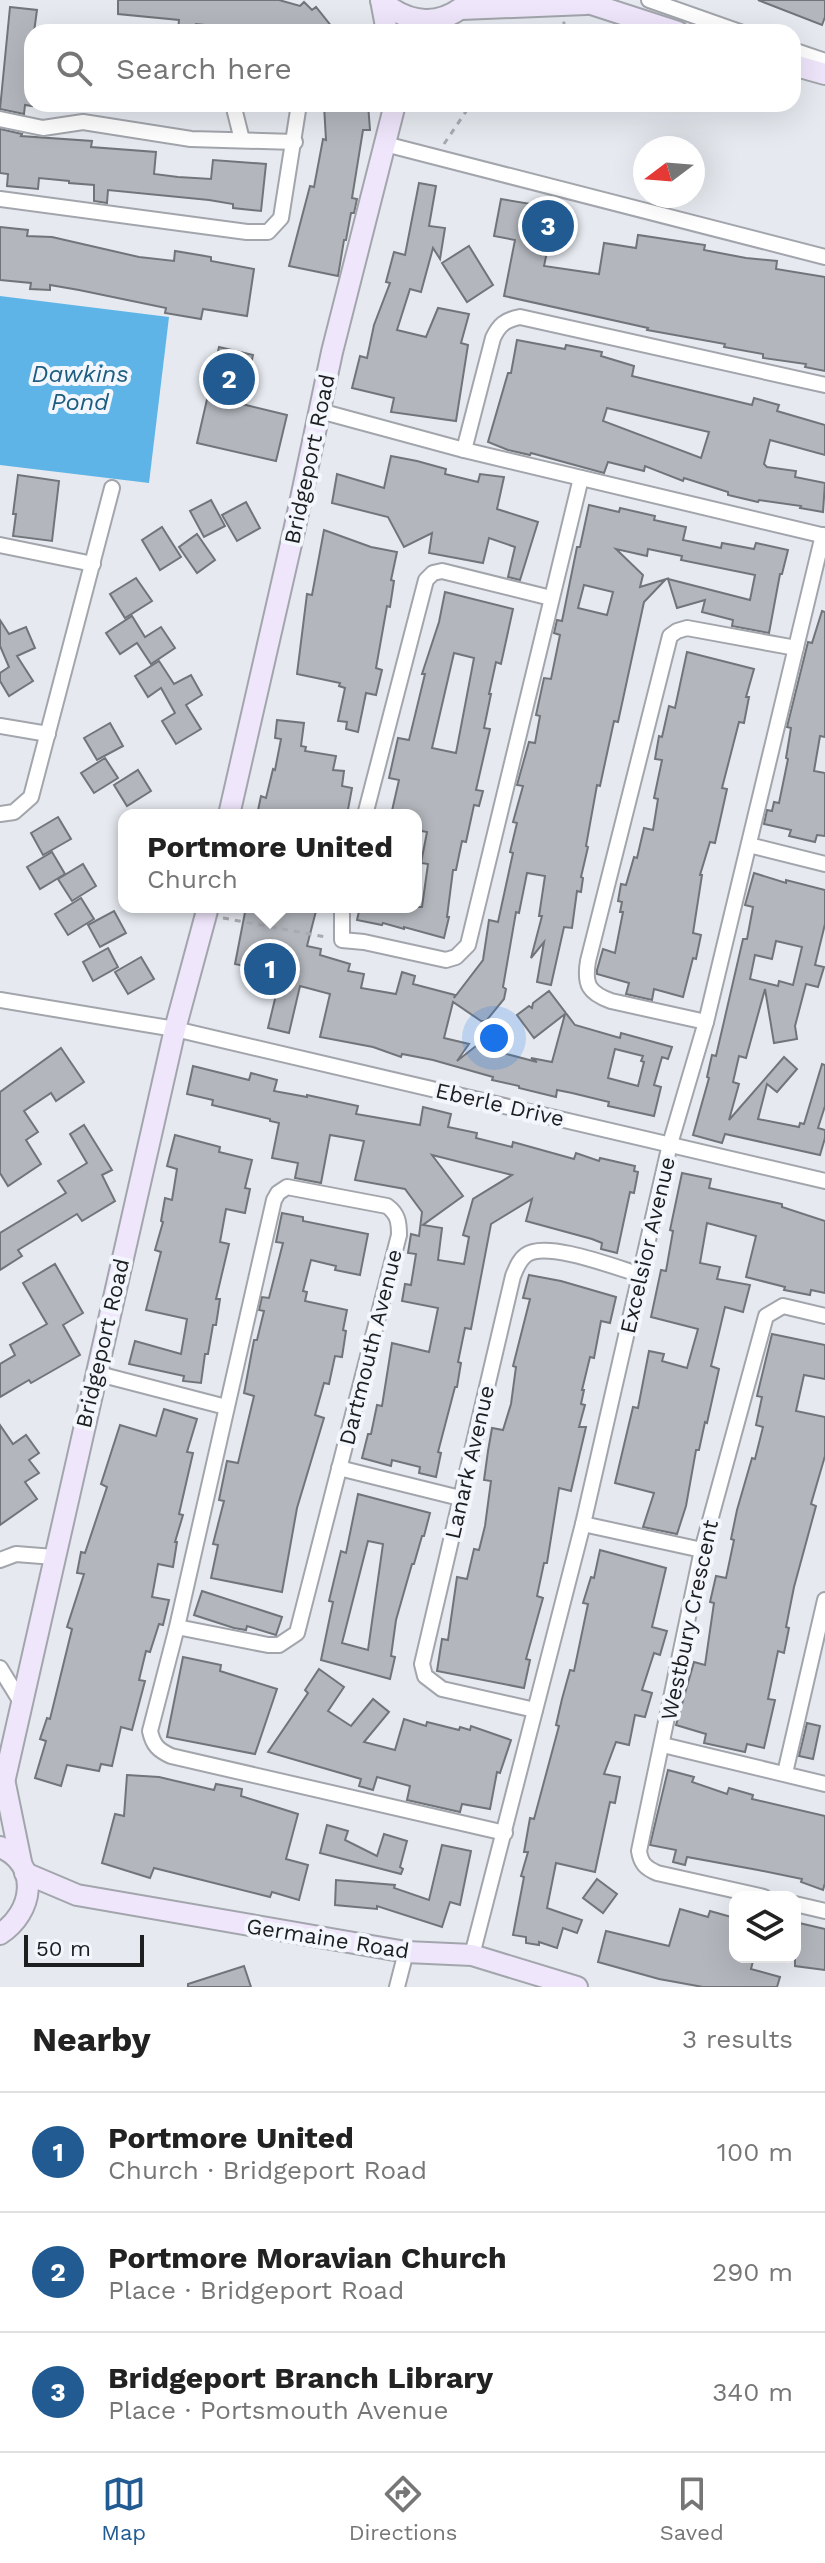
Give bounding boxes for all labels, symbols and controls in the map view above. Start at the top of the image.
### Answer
search box [24,24,801,112]
icon: search [52,46,96,90]
text: Search here [116,51,292,86]
north arrow [633,136,705,208]
pin: 3 [522,196,574,256]
pin: 2 [203,349,255,409]
water label: Dawkins Pond [32,360,128,416]
street label: Bridgeport Road [279,372,340,546]
popup [118,809,422,913]
text: Portmore United [147,829,393,864]
text: Church [147,864,238,894]
pin: 1 [244,939,296,999]
your location [474,1018,514,1058]
street label: Eberle Drive [433,1078,567,1131]
street label: Excelsior Avenue [615,1154,680,1336]
street label: Dartmouth Avenue [334,1247,407,1448]
street label: Bridgeport Road [71,1256,134,1430]
street label: Lanark Avenue [440,1383,499,1541]
street label: Westbury Crescent [656,1518,723,1723]
map controls [729,1891,801,1963]
button: layers [729,1891,801,1963]
street label: Germaine Road [245,1913,411,1964]
scale bar [24,1931,144,1967]
text: 50 m [36,1936,91,1961]
text: Nearby [32,2019,151,2059]
text: 3 results [682,2024,793,2054]
text: Portmore United [108,2120,354,2155]
text: 1 [52,2137,64,2167]
text: 100 m [717,2137,793,2167]
text: Church · Bridgeport Road [108,2155,427,2185]
text: Portmore Moravian Church [108,2240,507,2275]
text: 2 [50,2257,66,2287]
text: 290 m [712,2257,793,2287]
text: Place · Bridgeport Road [108,2275,404,2305]
text: Bridgeport Branch Library [108,2360,493,2395]
text: 3 [50,2377,66,2407]
text: 340 m [712,2377,793,2407]
text: Place · Portsmouth Avenue [108,2395,449,2425]
tab: Map [101,2472,146,2545]
tab: Directions [349,2472,457,2545]
tab: Saved [660,2472,724,2545]

